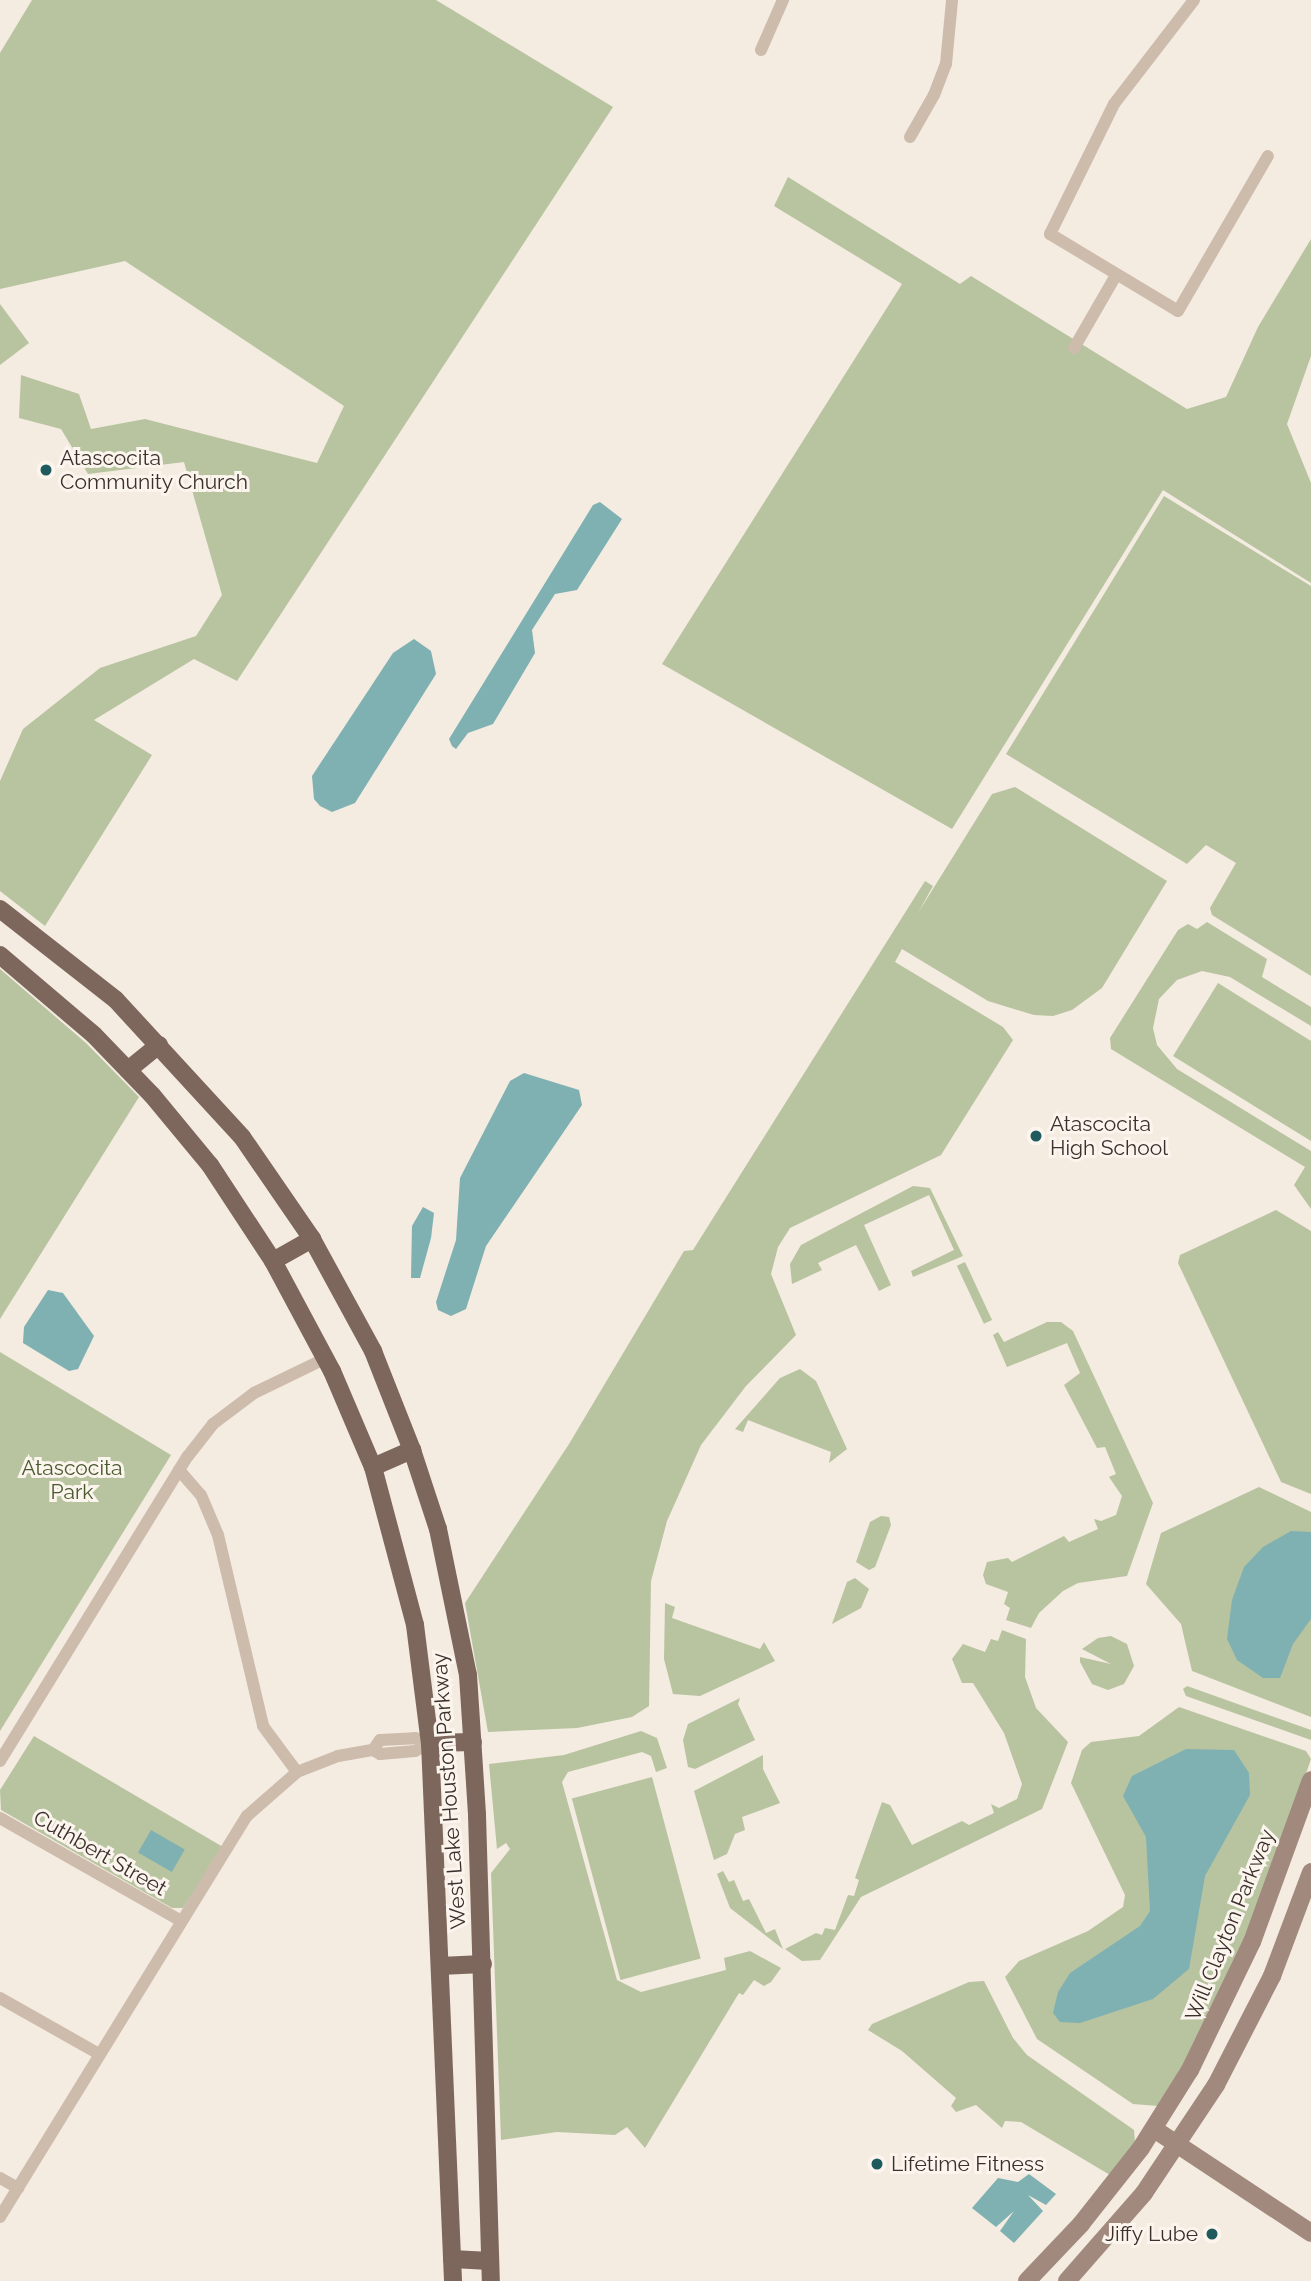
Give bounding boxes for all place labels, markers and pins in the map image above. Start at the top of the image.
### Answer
place label: Atascocita Community Church [60,445,248,495]
marker: Atascocita Community Church [38,462,54,478]
place label: Atascocita High School [1050,1111,1168,1161]
marker: Atascocita High School [1028,1128,1044,1144]
place label: Lifetime Fitness [891,2151,1044,2177]
marker: Lifetime Fitness [869,2156,885,2172]
place label: Jiffy Lube [1104,2221,1198,2247]
marker: Jiffy Lube [1204,2226,1220,2242]

